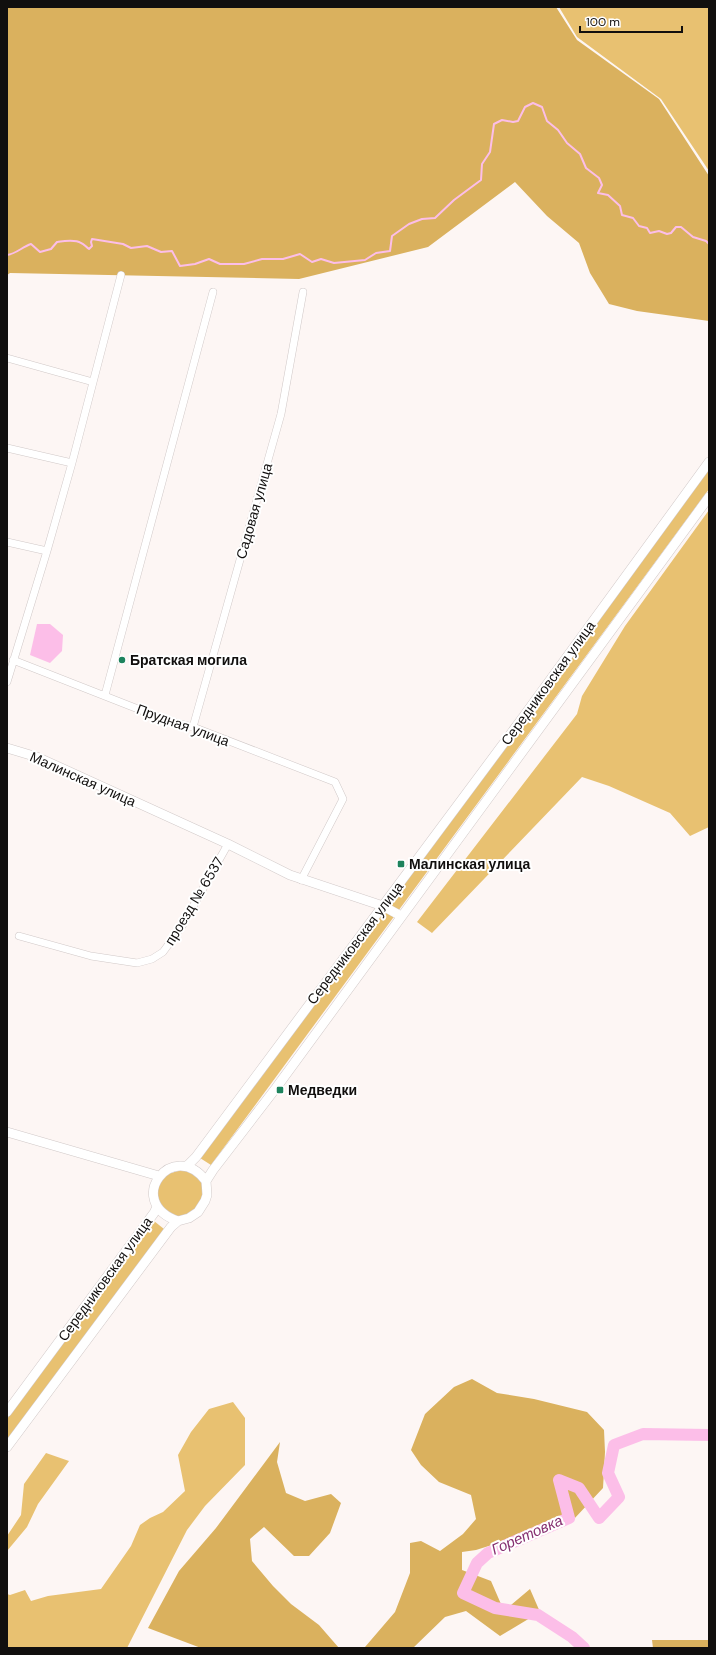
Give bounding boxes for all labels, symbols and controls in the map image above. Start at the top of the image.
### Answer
scale bar [580,8,682,34]
text: 100 m [586,14,620,30]
street label: Садовая улица [232,461,276,561]
street label: Середниковская улица [497,617,599,749]
place label: Братская могила [130,651,247,669]
marker: Братская могила [117,655,127,665]
street label: Прудная улица [134,700,232,750]
street label: Малинская улица [27,748,139,811]
street label: проезд № 6537 [161,854,227,948]
place label: Малинская улица [409,855,530,873]
marker: Малинская улица [396,859,406,869]
street label: Середниковская улица [303,878,407,1008]
place label: Медведки [288,1081,357,1099]
marker: Медведки [275,1085,285,1095]
street label: Середниковская улица [54,1213,156,1345]
water label: Горетовка [488,1510,566,1560]

